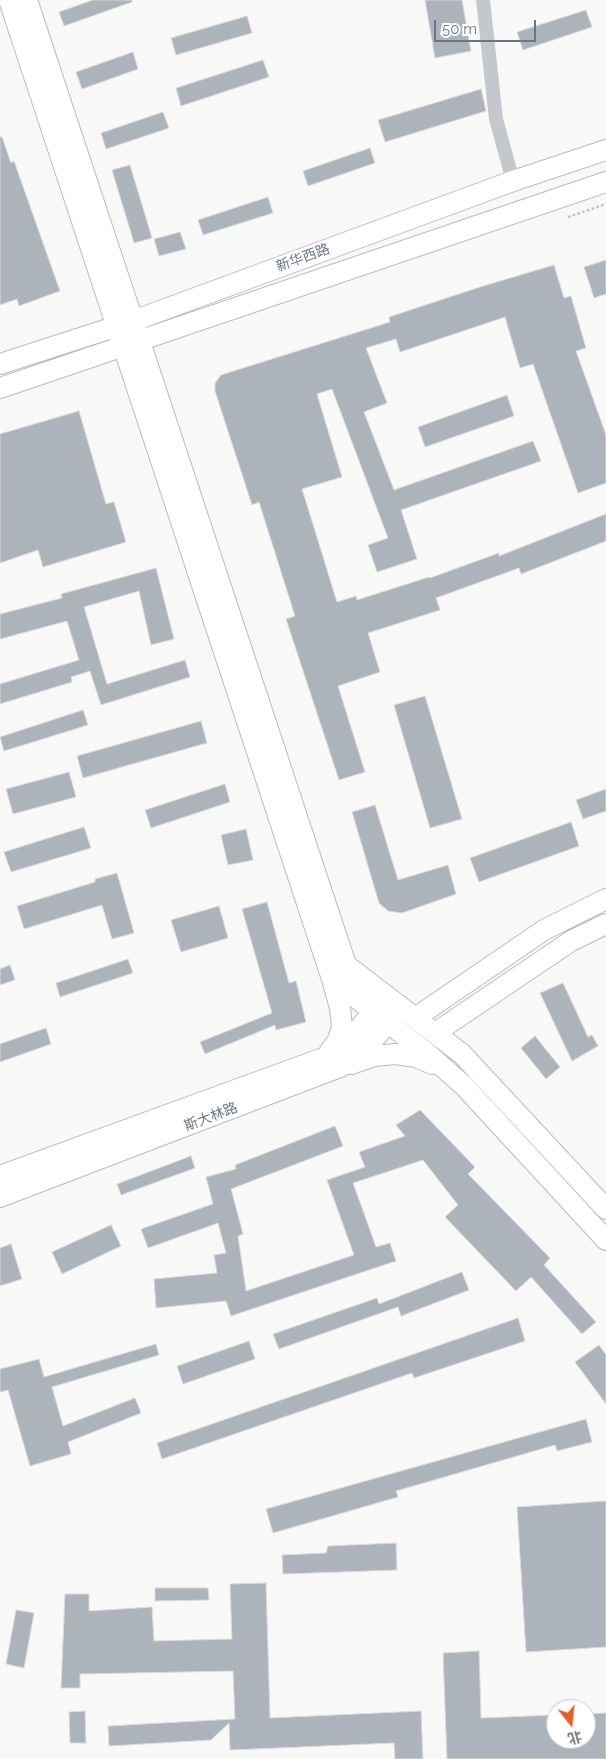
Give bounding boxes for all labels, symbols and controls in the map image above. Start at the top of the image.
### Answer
scale bar [436,10,538,42]
text: 50 m [442,20,477,38]
street label: 新华西路 [274,241,332,275]
street label: 斯大林路 [182,1099,240,1135]
north arrow [546,1699,596,1749]
text: 北 [566,1728,584,1747]

